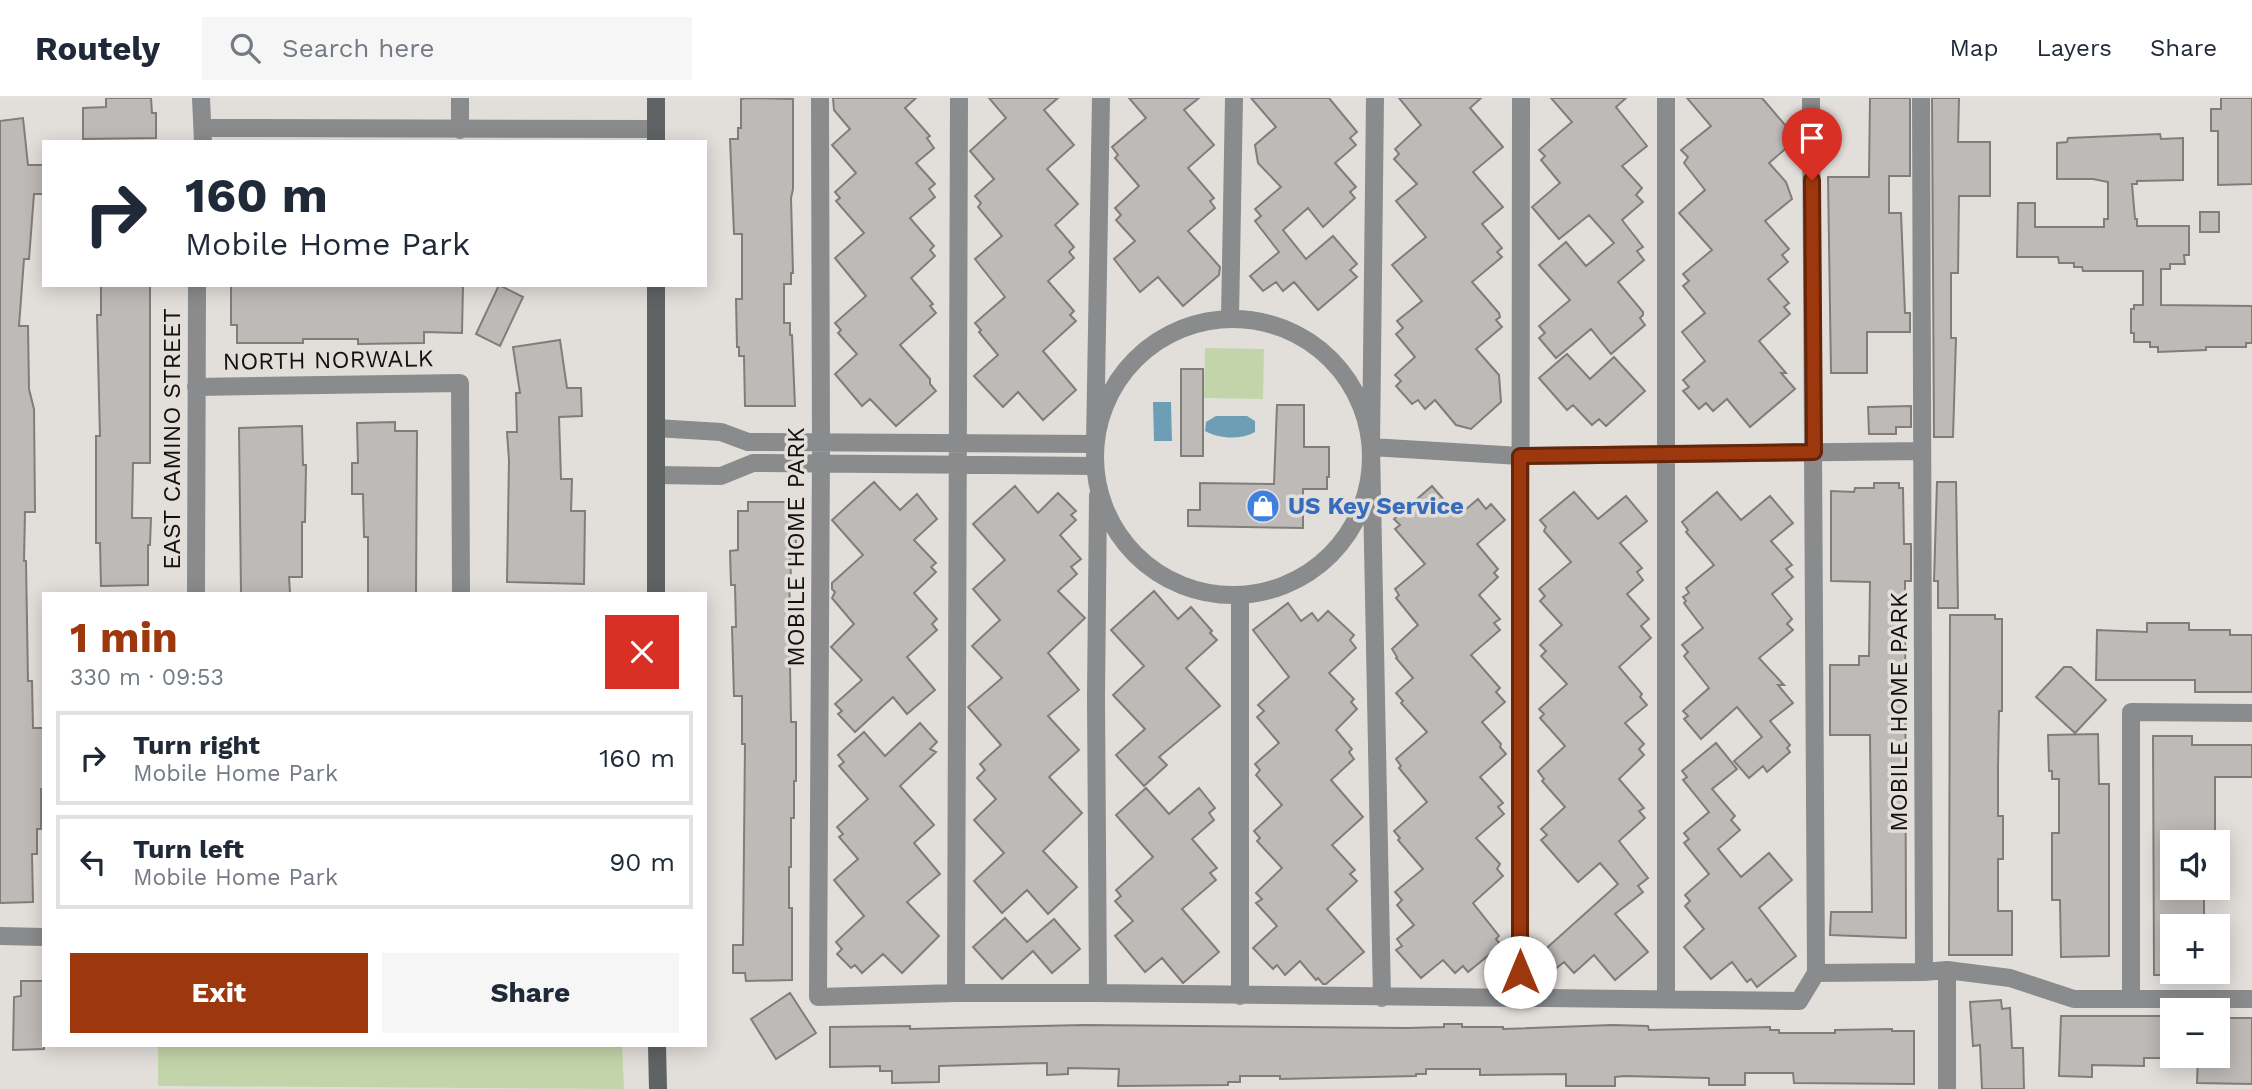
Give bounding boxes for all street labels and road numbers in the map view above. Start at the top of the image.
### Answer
street label: EAST CAMINO STREET [158,308,186,570]
street label: NORTH NORWALK [222,344,434,376]
street label: MOBILE HOME PARK [782,427,810,667]
street label: MOBILE HOME PARK [1885,592,1913,832]

